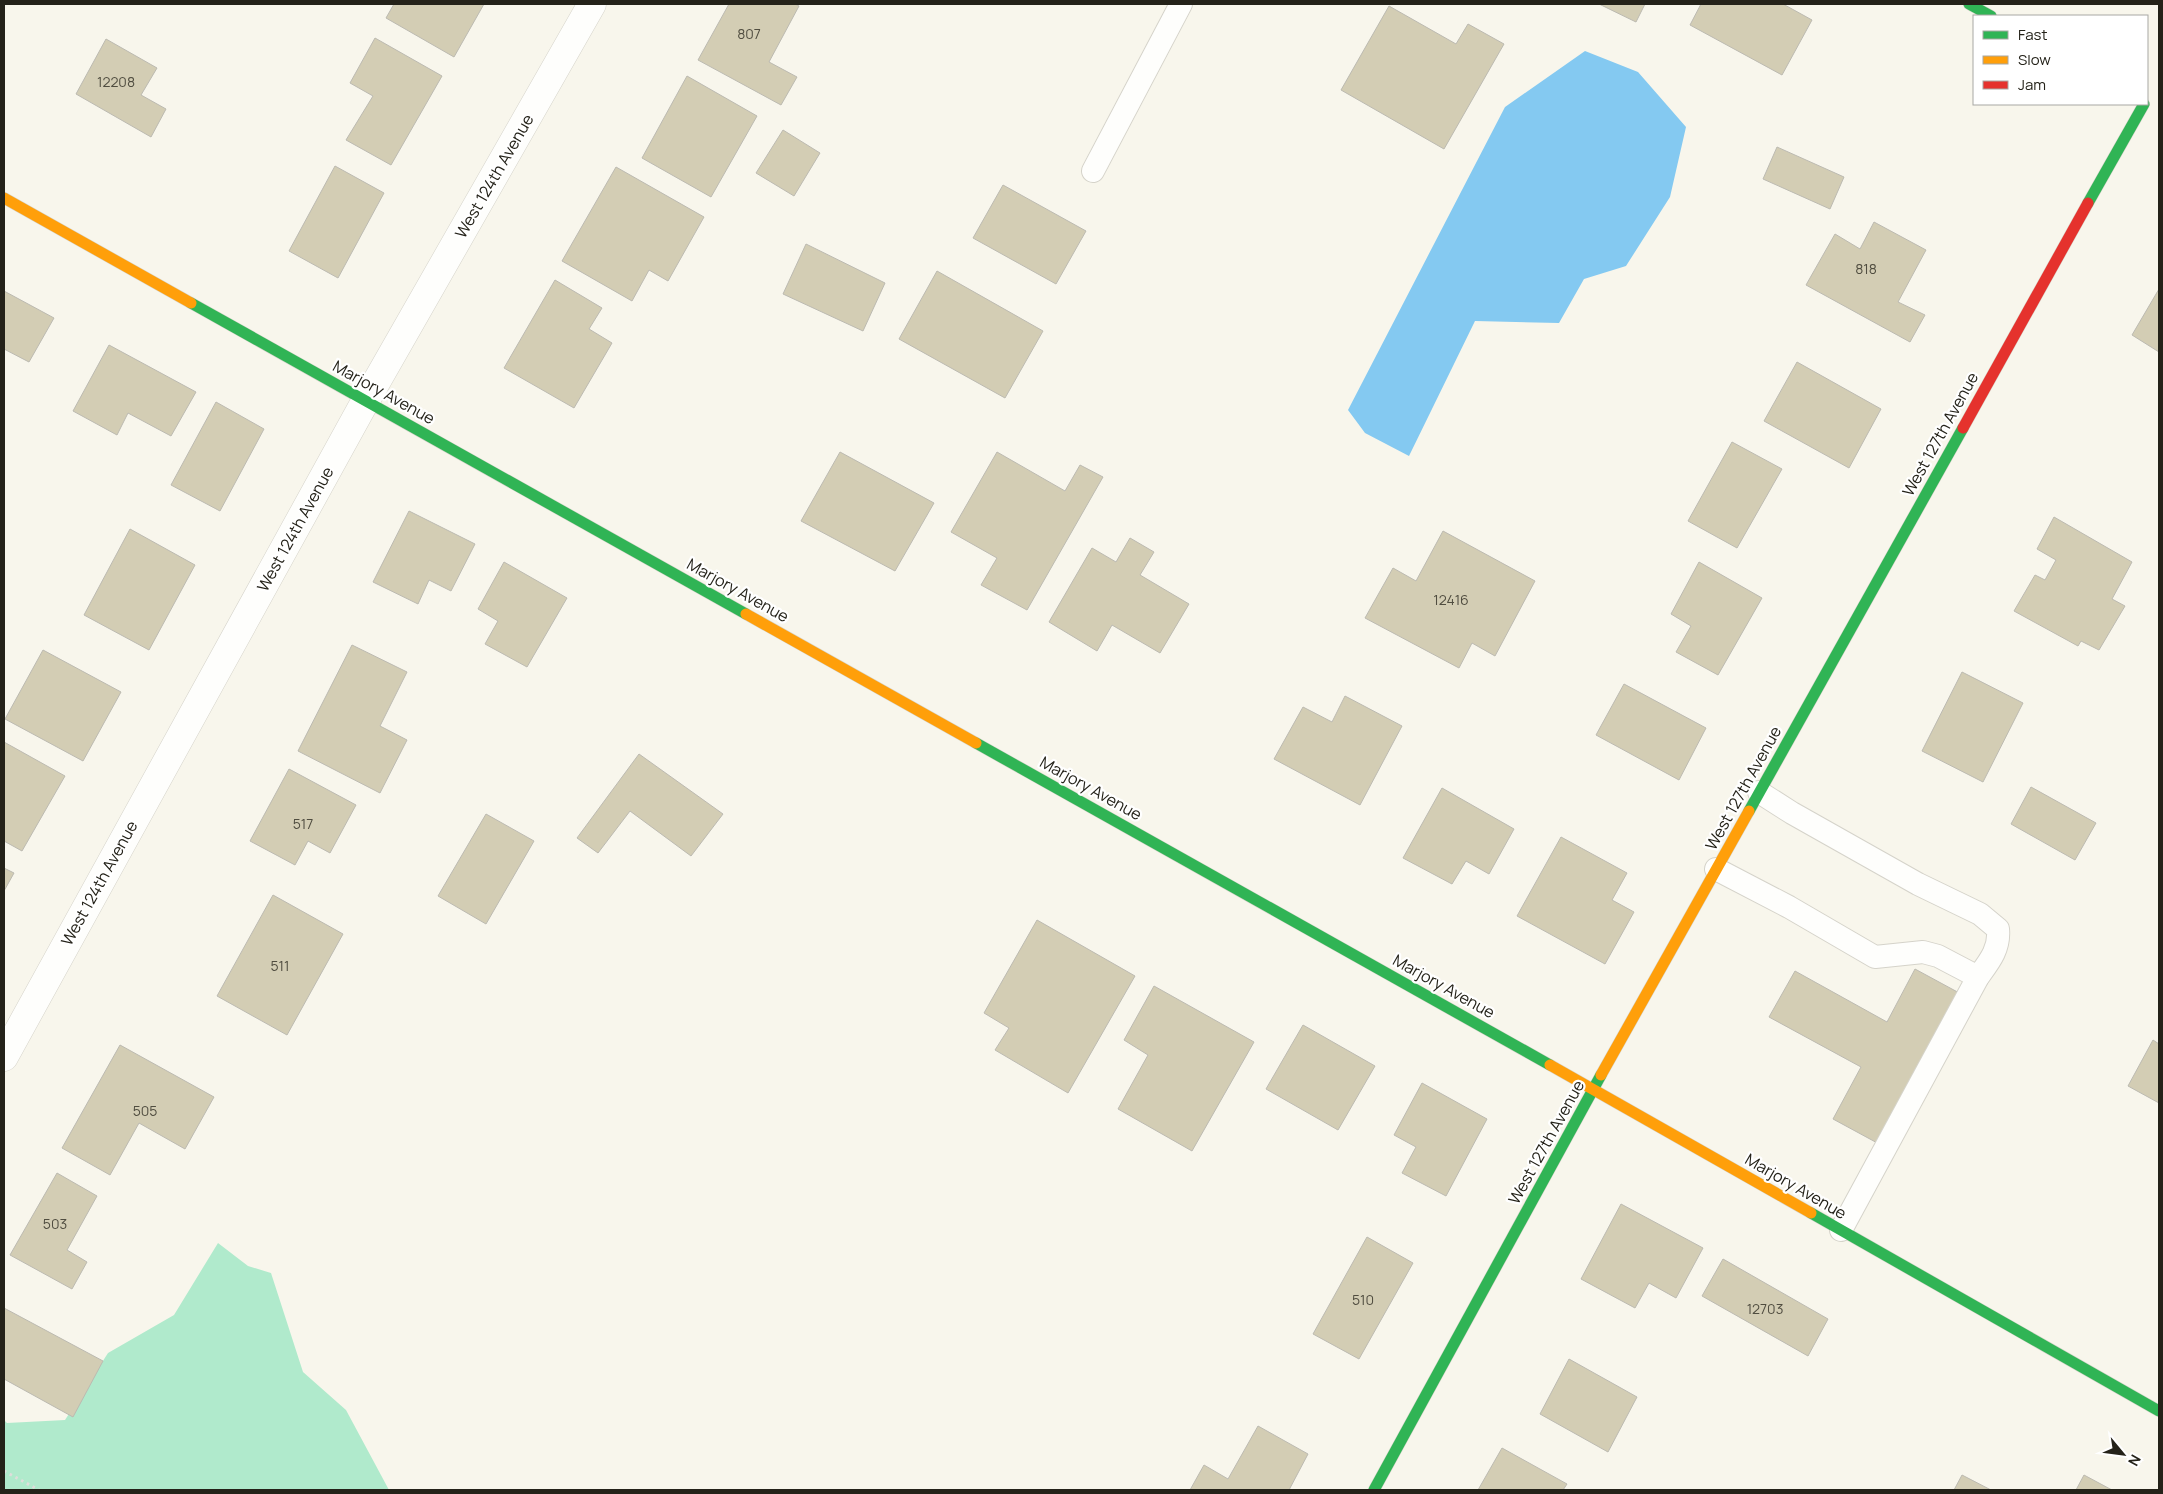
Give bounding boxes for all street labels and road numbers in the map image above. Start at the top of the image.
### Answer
street label: West 124th Avenue [450,110,538,242]
street label: Marjory Avenue [329,355,439,429]
street label: West 127th Avenue [1897,368,1983,500]
street label: West 124th Avenue [252,463,338,595]
street label: Marjory Avenue [683,553,793,627]
street label: West 127th Avenue [1700,722,1786,854]
street label: Marjory Avenue [1036,751,1146,825]
street label: West 124th Avenue [56,817,142,949]
street label: Marjory Avenue [1389,949,1499,1023]
street label: West 127th Avenue [1503,1076,1589,1208]
street label: Marjory Avenue [1741,1148,1851,1224]

